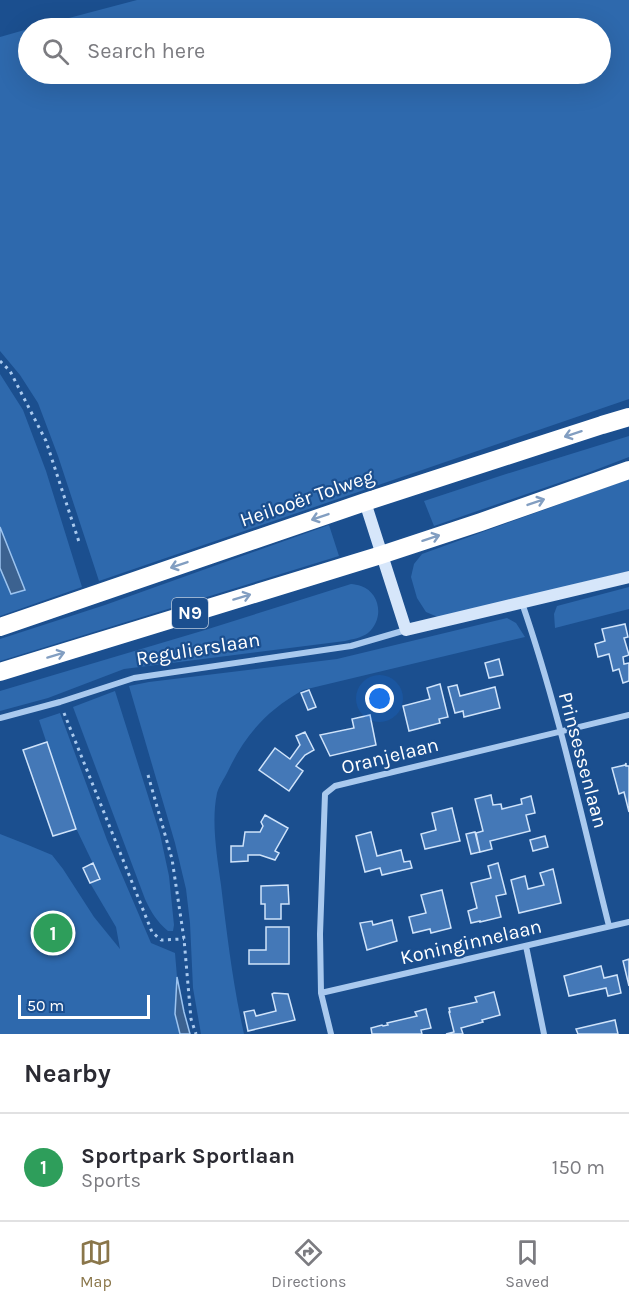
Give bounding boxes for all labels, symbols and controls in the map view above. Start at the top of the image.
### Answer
search box [18,18,611,84]
icon: search [39,35,72,68]
text: Search here [87,38,205,64]
one-way arrow [564,429,583,440]
street label: Heilooër Tolweg [237,464,377,532]
one-way arrow [526,496,545,507]
one-way arrow [311,513,330,524]
one-way arrow [421,532,440,543]
one-way arrow [170,561,189,572]
one-way arrow [232,590,251,601]
road number: N9 [172,598,208,628]
street label: Regulierslaan [134,628,262,670]
one-way arrow [46,649,65,660]
your location [365,684,394,713]
street label: Prinsessenlaan [554,689,612,831]
street label: Oranjelaan [339,733,441,779]
pin: 1 [34,910,72,956]
street label: Koninginnelaan [398,915,544,969]
scale bar [18,992,150,1020]
text: 50 m [27,996,64,1015]
text: Nearby [24,1058,111,1089]
text: Sportpark Sportlaan [81,1143,295,1169]
text: 1 [40,1156,47,1179]
text: 150 m [552,1156,605,1179]
text: Sports [81,1169,141,1192]
tab: Map [79,1236,112,1291]
tab: Directions [271,1236,346,1291]
tab: Saved [505,1236,550,1291]

